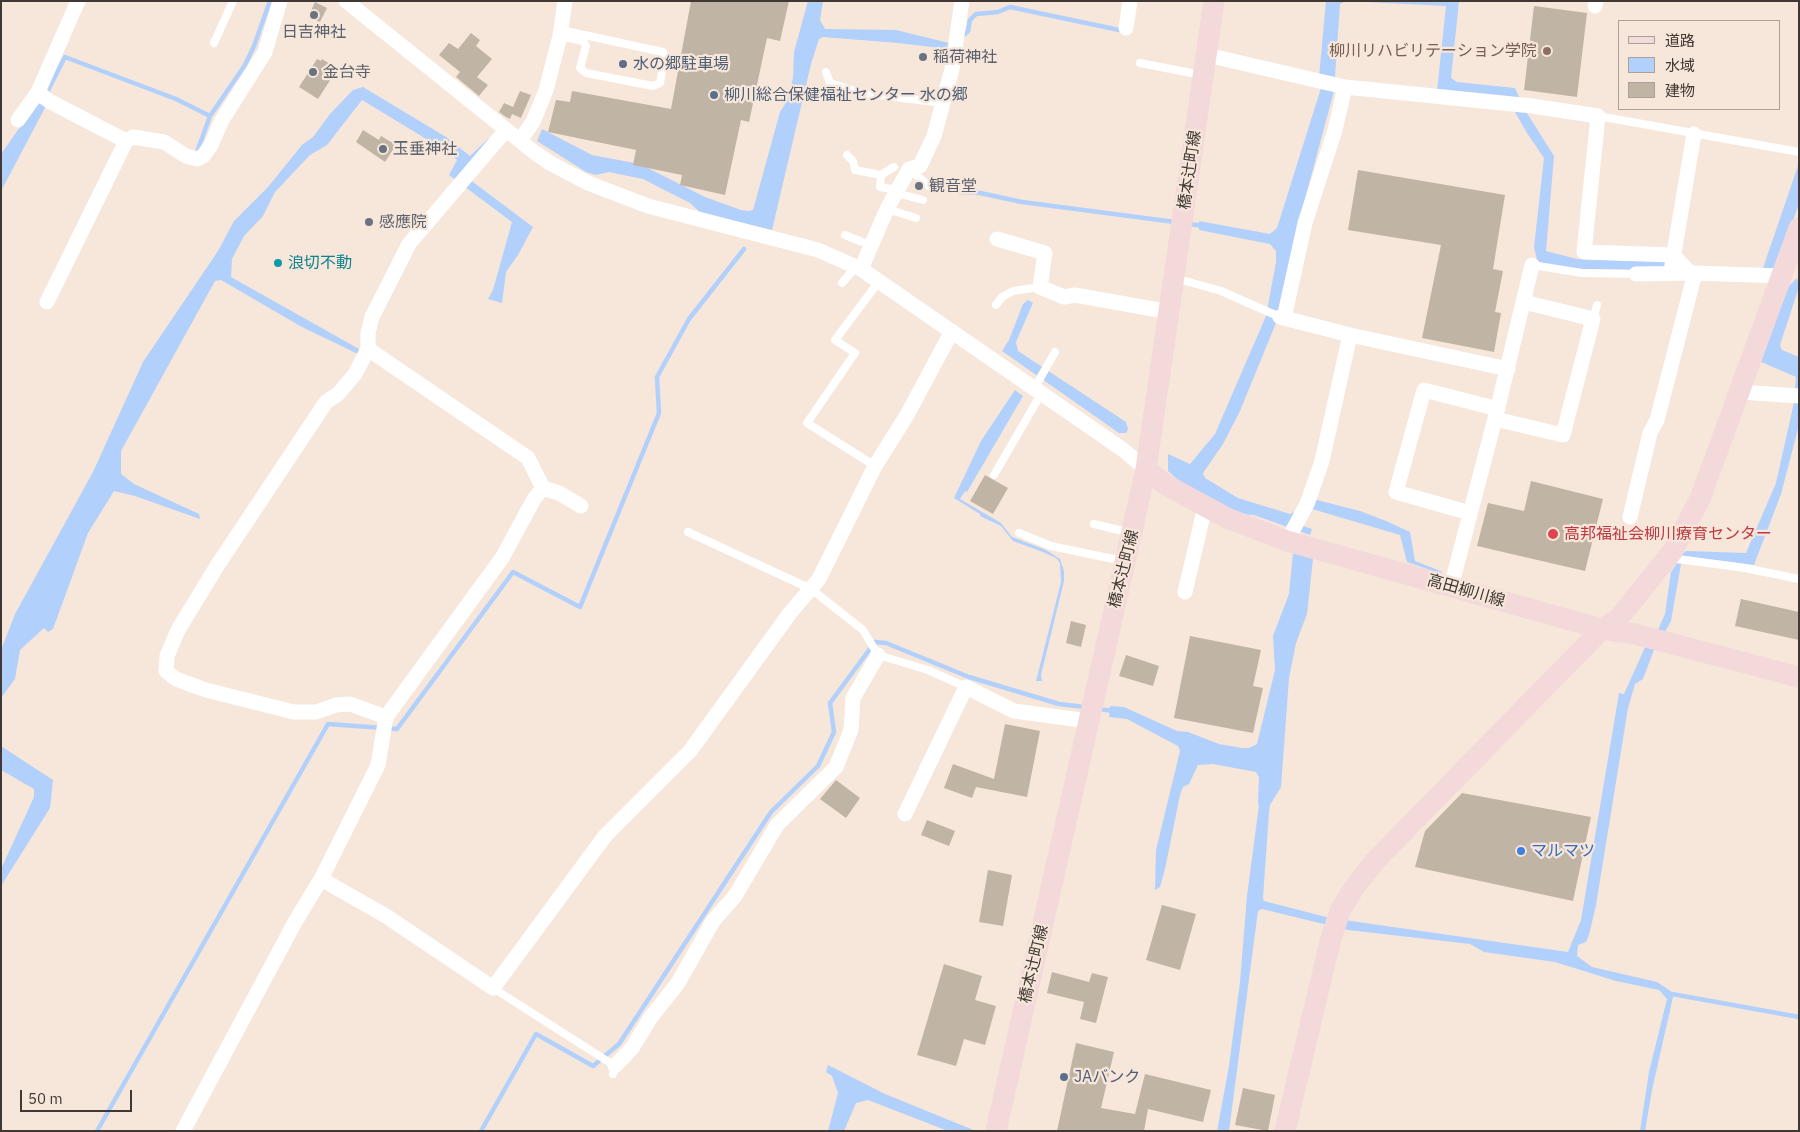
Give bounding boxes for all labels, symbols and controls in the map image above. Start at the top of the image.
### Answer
marker: 日吉神社 [308,9,320,21]
legend [1618,20,1780,110]
place label: 日吉神社 [282,22,346,42]
text: 道路 [1665,31,1695,50]
place label: 柳川リハビリテーション学院 [1329,41,1537,61]
marker: 柳川リハビリテーション学院 [1541,45,1553,57]
place label: 稲荷神社 [933,47,997,67]
marker: 稲荷神社 [917,51,929,63]
place label: 水の郷駐車場 [633,54,729,74]
text: 水域 [1665,56,1695,75]
marker: 水の郷駐車場 [617,58,629,70]
place label: 金台寺 [323,62,371,82]
marker: 金台寺 [307,66,319,78]
text: 建物 [1665,81,1695,100]
place label: 柳川総合保健福祉センター 水の郷 [724,85,968,105]
marker: 柳川総合保健福祉センター 水の郷 [708,89,720,101]
street label: 橋本辻町線 [1175,129,1205,211]
place label: 玉垂神社 [393,139,457,159]
marker: 玉垂神社 [377,143,389,155]
place label: 観音堂 [929,176,977,196]
marker: 観音堂 [913,180,925,192]
place label: 感應院 [379,212,427,232]
marker: 感應院 [363,216,375,228]
place label: 浪切不動 [288,253,352,273]
marker: 浪切不動 [272,257,284,269]
place label: 高邦福祉会柳川療育センター [1564,524,1772,544]
marker: 高邦福祉会柳川療育センター [1546,527,1560,541]
street label: 橋本辻町線 [1105,528,1143,610]
street label: 高田柳川線 [1425,571,1507,611]
place label: マルマツ [1531,841,1595,861]
marker: マルマツ [1515,845,1527,857]
street label: 橋本辻町線 [1016,923,1052,1005]
place label: JAバンク [1074,1067,1140,1087]
marker: JAバンク [1058,1071,1070,1083]
scale bar [22,1080,135,1112]
text: 50 m [28,1089,63,1108]

